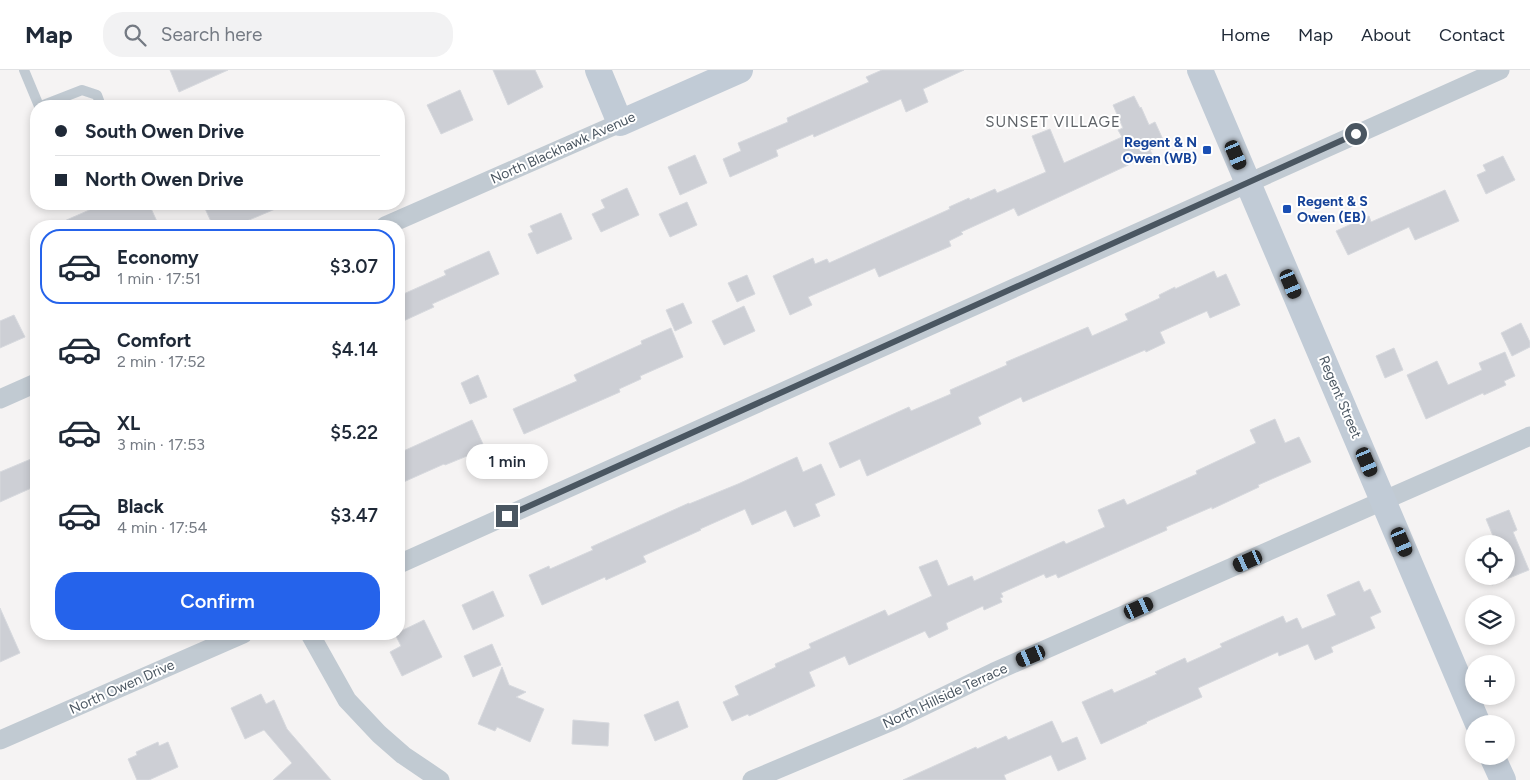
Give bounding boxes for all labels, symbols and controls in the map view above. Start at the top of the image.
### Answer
search box [103,12,453,57]
text: Map [25,20,73,49]
icon: search [121,21,149,49]
text: Search here [161,23,262,46]
text: Home [1221,24,1270,46]
text: Map [1298,24,1333,46]
text: About [1361,24,1411,46]
text: Contact [1439,24,1505,46]
street label: North Blackhawk Avenue [488,108,638,188]
district label: SUNSET VILLAGE [985,113,1121,131]
text: South Owen Drive [85,120,244,143]
route start [1345,123,1367,145]
place label: Regent & N Owen (WB) [1122,134,1197,167]
car [1223,138,1248,172]
marker: Regent & N Owen (WB) [1201,144,1213,156]
text: North Owen Drive [85,168,244,191]
place label: Regent & S Owen (EB) [1297,193,1368,226]
marker: Regent & S Owen (EB) [1281,203,1293,215]
icon: car [57,244,102,289]
text: Economy [117,246,199,269]
text: $3.07 [330,255,378,278]
car [1278,267,1303,301]
text: 1 min · 17:51 [117,269,201,288]
icon: car [57,327,102,372]
text: Comfort [117,329,192,352]
text: $4.14 [331,338,378,361]
text: 2 min · 17:52 [117,352,206,371]
street label: Regent Street [1315,353,1365,441]
icon: car [57,410,102,455]
text: XL [117,412,140,435]
text: $5.22 [330,421,378,444]
text: 3 min · 17:53 [117,435,205,454]
callout: 1 min [466,444,548,478]
car [1354,445,1379,479]
text: 1 min [488,452,526,471]
icon: car [57,493,102,538]
text: Black [117,495,164,518]
text: $3.47 [330,504,378,527]
route end [496,505,518,527]
text: 4 min · 17:54 [117,518,208,537]
car [1389,525,1414,559]
map controls [1465,535,1515,765]
button: locate [1465,535,1515,585]
car [1231,548,1264,574]
button: Confirm [55,572,380,630]
car [1122,595,1155,621]
button: layers [1465,595,1515,645]
car [1014,643,1047,669]
button: + [1465,655,1515,705]
street label: North Owen Drive [67,656,177,718]
street label: North Hillside Terrace [880,659,1010,732]
button: − [1465,715,1515,765]

